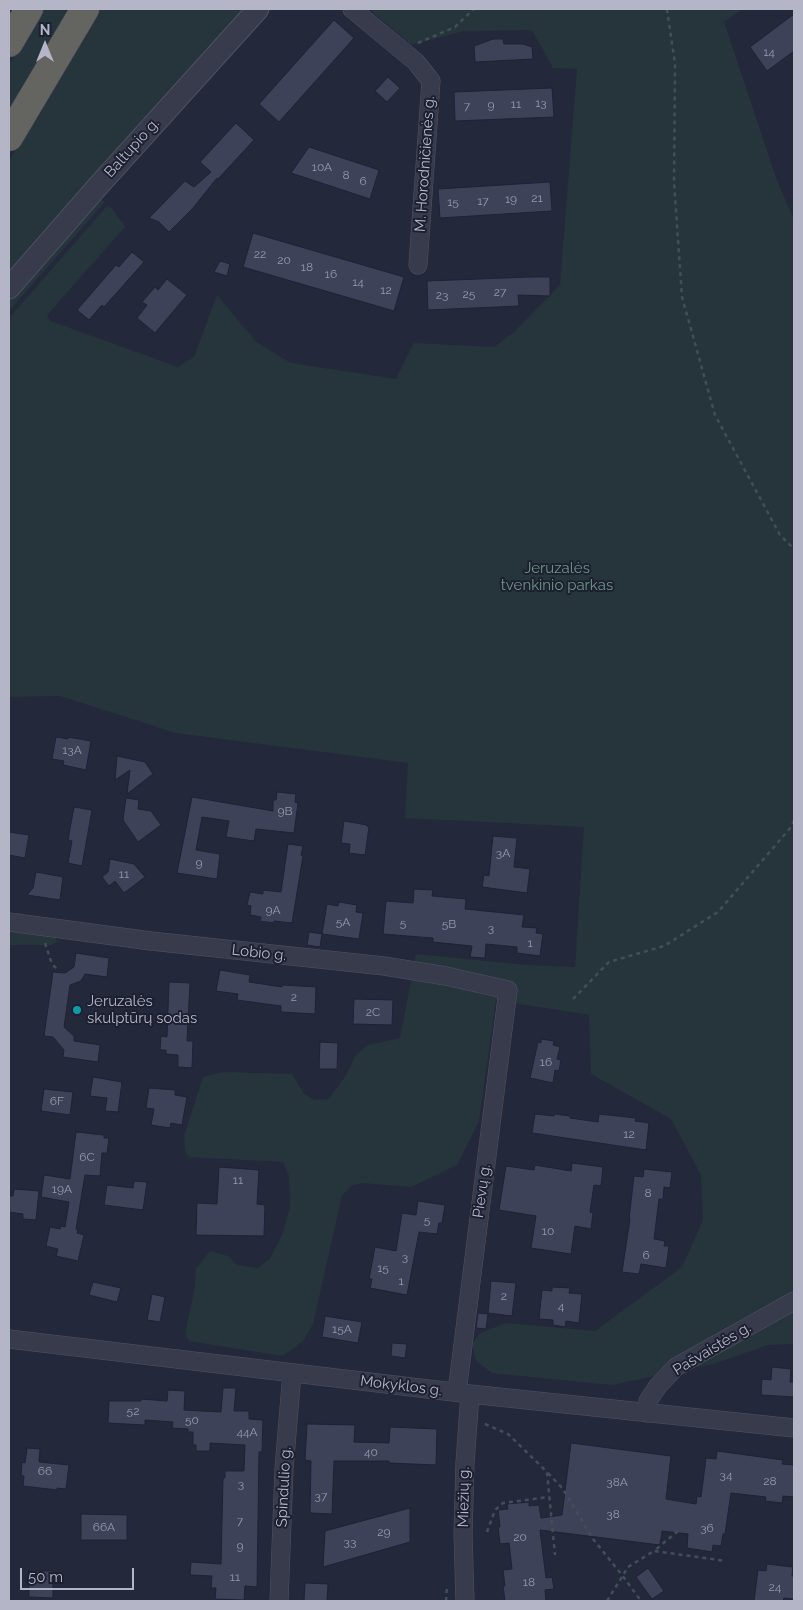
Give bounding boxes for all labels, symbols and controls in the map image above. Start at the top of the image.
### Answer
north arrow [20,20,70,70]
text: N [40,22,50,38]
house number: 14 [763,45,775,59]
street label: M. Horodničienės g. [411,96,439,232]
house number: 13 [535,96,547,110]
house number: 11 [511,97,521,111]
house number: 9 [487,98,495,112]
house number: 7 [464,99,470,113]
street label: Baltupio g. [101,115,163,181]
house number: 10A [312,160,332,174]
house number: 8 [342,168,350,182]
house number: 6 [359,174,367,188]
house number: 21 [531,191,543,205]
house number: 19 [505,192,517,206]
house number: 17 [477,194,489,208]
house number: 15 [447,195,459,209]
house number: 22 [254,247,266,261]
house number: 20 [277,253,291,267]
house number: 18 [301,260,313,274]
house number: 16 [325,267,337,281]
house number: 14 [352,275,364,289]
house number: 12 [380,283,392,297]
house number: 27 [494,285,506,299]
house number: 25 [463,287,475,301]
house number: 23 [436,288,448,302]
park label: Jeruzalės tvenkinio parkas [501,559,613,594]
house number: 13A [62,743,82,757]
house number: 9B [277,804,293,818]
house number: 3A [496,846,510,860]
house number: 9 [195,856,203,870]
house number: 11 [119,867,129,881]
house number: 9A [265,903,281,917]
house number: 5A [336,915,350,929]
house number: 5 [400,916,406,930]
house number: 5B [442,917,456,931]
house number: 3 [488,921,494,935]
house number: 1 [527,936,533,950]
street label: Lobio g. [231,941,287,965]
house number: 2 [291,990,297,1004]
place label: Jeruzalės skulptūrų sodas [87,992,197,1027]
marker: Jeruzalės skulptūrų sodas [71,1004,83,1016]
house number: 2C [366,1005,380,1019]
house number: 16 [540,1055,552,1069]
house number: 6F [50,1094,64,1108]
house number: 12 [623,1127,635,1141]
house number: 6C [79,1150,95,1164]
street label: Pievų g. [469,1163,495,1219]
house number: 11 [233,1173,243,1187]
house number: 19A [52,1182,72,1196]
house number: 8 [644,1186,652,1200]
house number: 5 [424,1213,430,1227]
house number: 10 [542,1224,554,1238]
house number: 6 [642,1248,650,1262]
house number: 3 [402,1250,408,1264]
house number: 15 [377,1261,389,1275]
house number: 1 [398,1274,404,1288]
house number: 2 [501,1289,507,1303]
house number: 4 [558,1299,564,1313]
street label: Pašvaistės g. [670,1319,754,1379]
house number: 15A [332,1322,352,1336]
street label: Mokyklos g. [359,1372,443,1400]
house number: 52 [127,1404,139,1418]
house number: 50 [185,1413,199,1427]
house number: 44A [236,1425,258,1439]
house number: 40 [364,1445,378,1459]
street label: Spindulio g. [273,1446,295,1528]
house number: 66 [38,1464,52,1478]
street label: Miežių g. [454,1467,474,1527]
house number: 34 [720,1468,732,1482]
house number: 28 [763,1474,777,1488]
house number: 38A [606,1475,628,1489]
house number: 3 [238,1477,244,1491]
house number: 37 [315,1489,327,1503]
house number: 38 [606,1507,620,1521]
house number: 7 [237,1514,243,1528]
house number: 66A [93,1520,115,1534]
house number: 36 [700,1521,714,1535]
house number: 29 [377,1525,391,1539]
house number: 20 [513,1530,527,1544]
house number: 33 [344,1535,356,1549]
house number: 9 [236,1539,244,1553]
scale bar [22,1558,136,1590]
text: 50 m [28,1568,63,1586]
house number: 11 [230,1570,240,1584]
house number: 18 [523,1575,535,1589]
house number: 24 [769,1580,781,1594]

